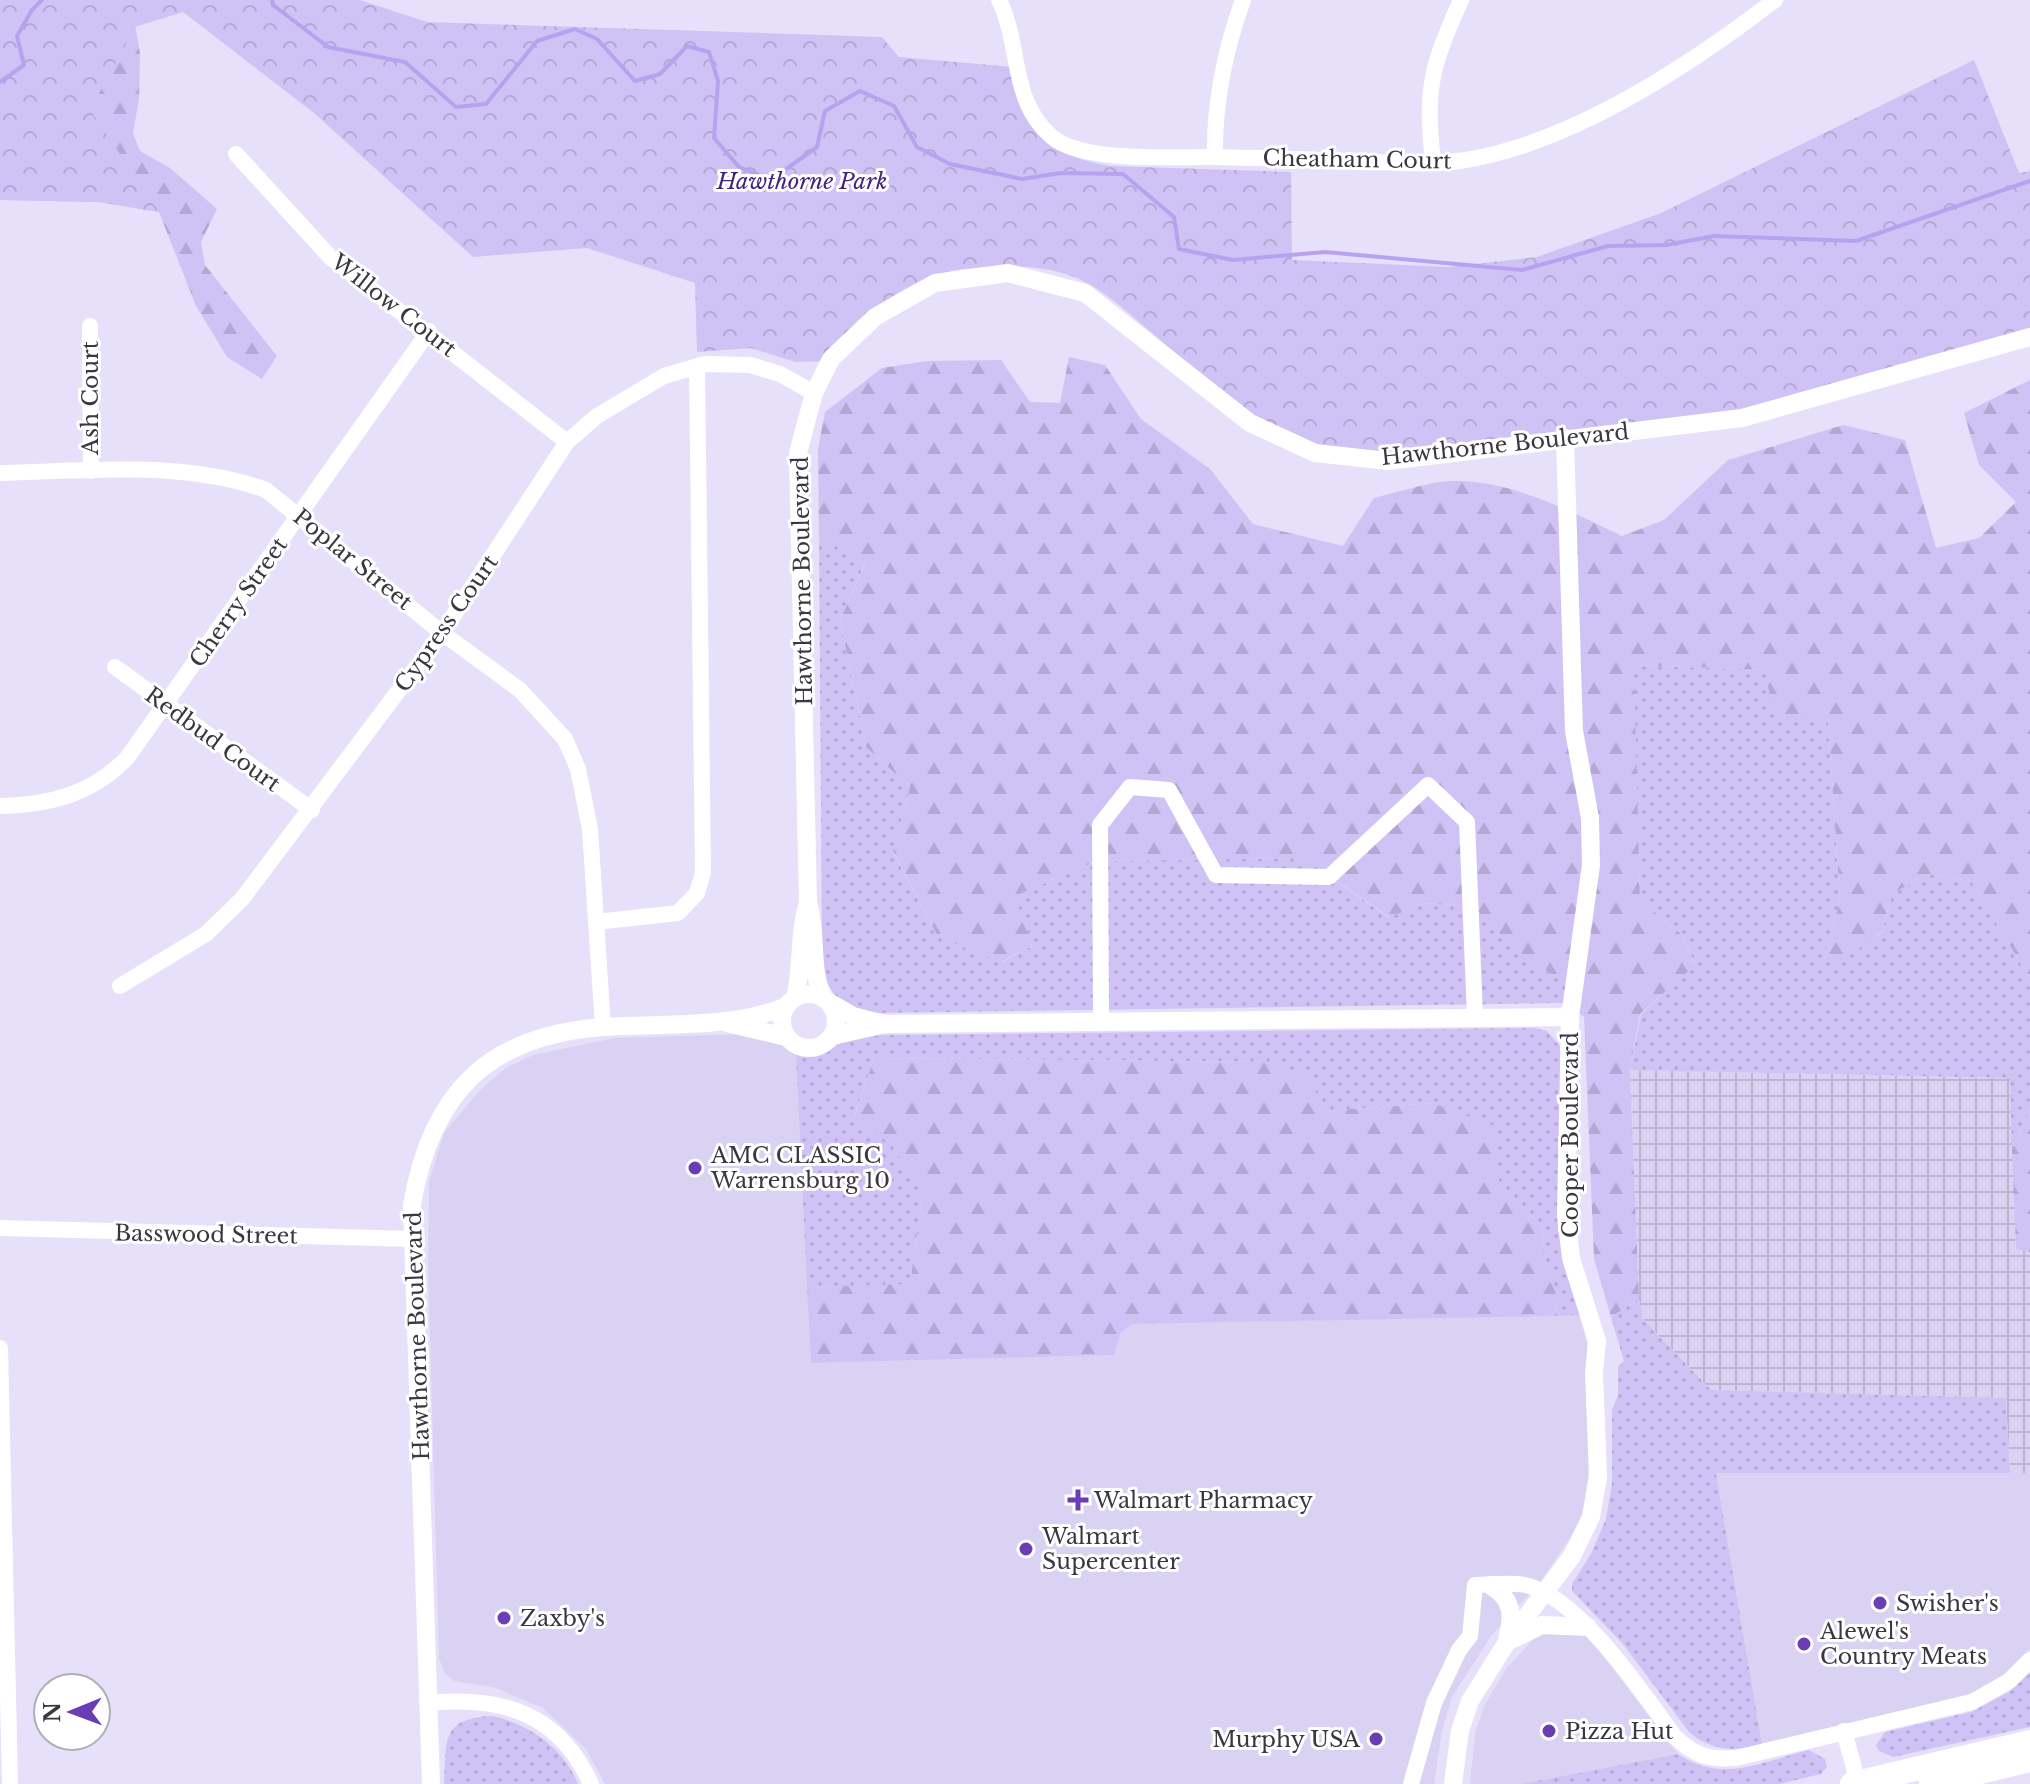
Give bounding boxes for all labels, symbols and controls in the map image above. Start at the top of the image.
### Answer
street label: Cheatham Court [1262,144,1452,175]
park label: Hawthorne Park [716,168,887,195]
street label: Willow Court [325,248,462,363]
street label: Ash Court [77,340,104,456]
street label: Hawthorne Boulevard [1380,418,1631,471]
street label: Hawthorne Boulevard [787,456,818,706]
street label: Poplar Street [288,503,418,616]
street label: Cherry Street [184,532,294,672]
street label: Cypress Court [389,549,504,697]
street label: Redbud Court [140,681,286,798]
street label: Cooper Boulevard [1557,1032,1584,1238]
place label: AMC CLASSIC Warrensburg 10 [710,1142,890,1194]
marker: AMC CLASSIC Warrensburg 10 [686,1159,704,1177]
street label: Hawthorne Boulevard [400,1211,435,1461]
street label: Basswood Street [114,1219,299,1250]
place label: Walmart Pharmacy [1093,1487,1313,1514]
marker: Walmart Pharmacy [1069,1491,1087,1509]
place label: Walmart Supercenter [1041,1523,1180,1575]
marker: Walmart Supercenter [1017,1540,1035,1558]
place label: Swisher's [1896,1590,1999,1617]
marker: Swisher's [1871,1594,1889,1612]
place label: Zaxby's [520,1605,605,1632]
marker: Zaxby's [495,1609,513,1627]
place label: Alewel's Country Meats [1819,1618,1987,1670]
marker: Alewel's Country Meats [1795,1635,1813,1653]
north arrow [32,1672,112,1752]
text: N [39,1701,66,1723]
place label: Pizza Hut [1565,1718,1674,1745]
marker: Pizza Hut [1540,1722,1558,1740]
place label: Murphy USA [1212,1726,1361,1753]
marker: Murphy USA [1367,1730,1385,1748]

